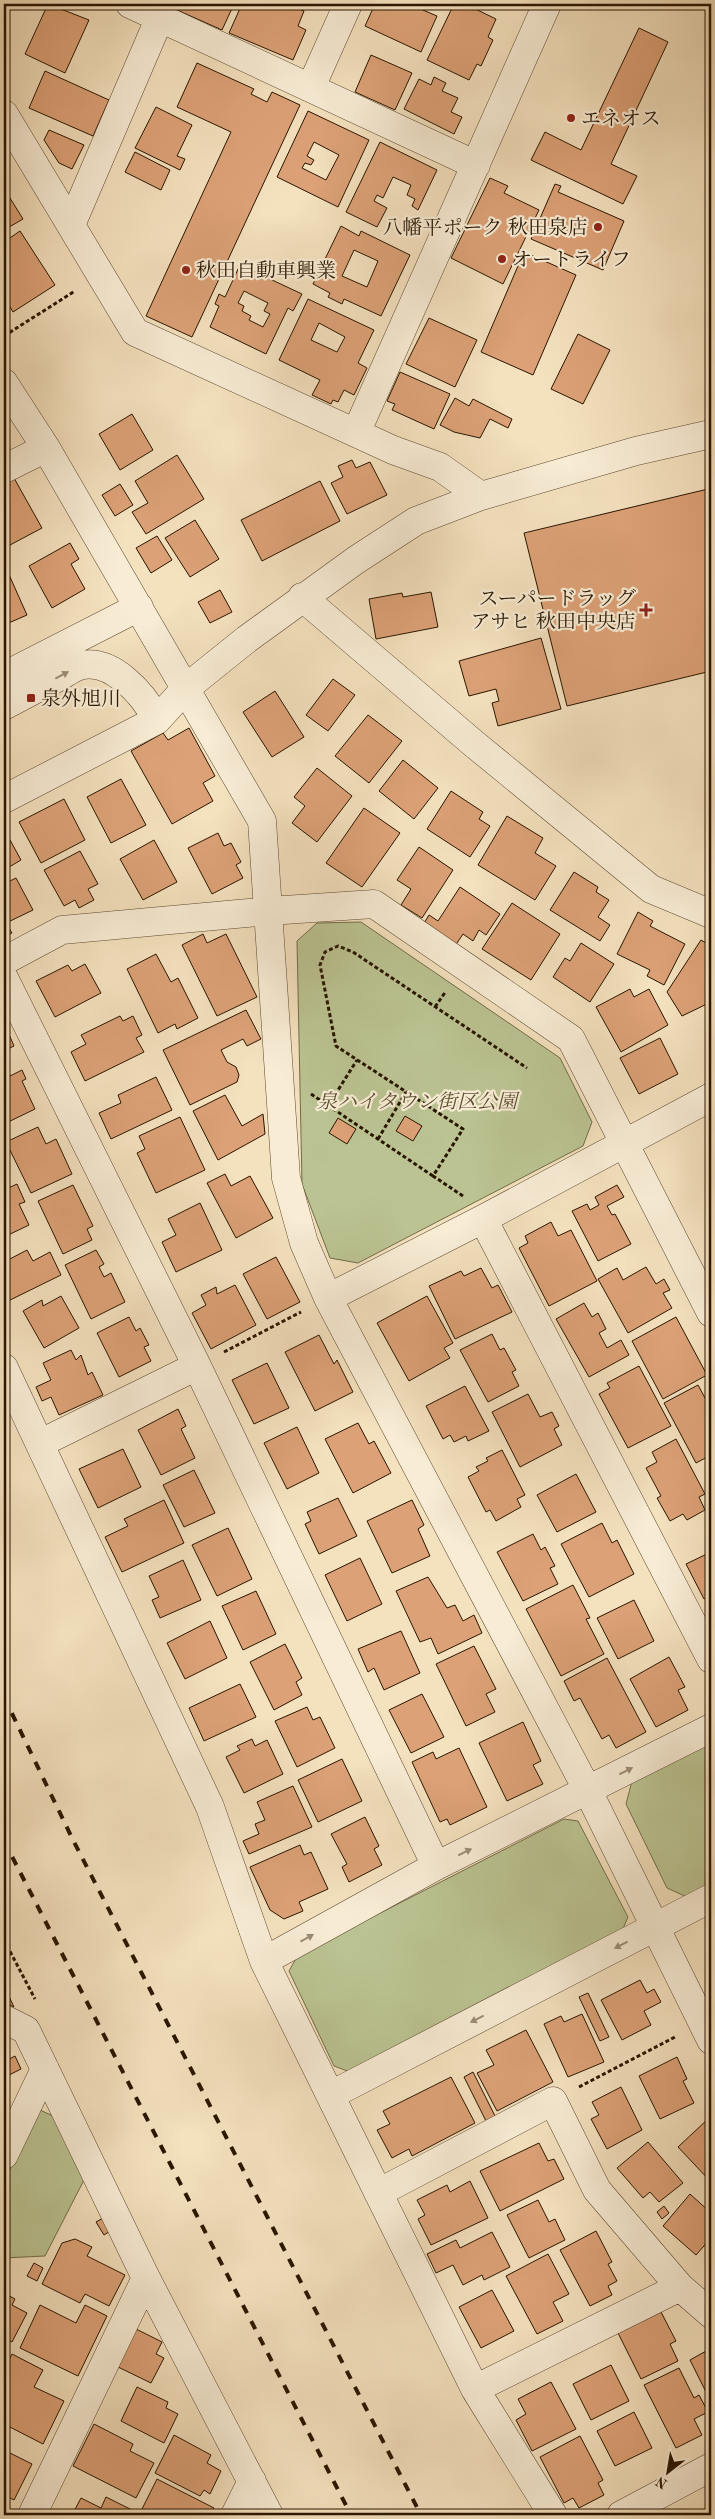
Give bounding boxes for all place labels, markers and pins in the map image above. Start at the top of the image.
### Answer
place label: エネオス [581,108,661,130]
marker: エネオス [565,112,577,124]
place label: 八幡平ポーク 秋田泉店 [382,217,588,239]
marker: 八幡平ポーク 秋田泉店 [592,221,604,233]
place label: オートライフ [512,250,631,271]
marker: オートライフ [496,253,508,265]
place label: 秋田自動車興業 [196,260,336,282]
marker: 秋田自動車興業 [180,264,192,276]
place label: スーパードラッグ アサヒ 秋田中央店 [470,588,636,633]
marker: スーパードラッグ アサヒ 秋田中央店 [640,604,652,616]
place label: 泉外旭川 [41,688,121,710]
marker: 泉外旭川 [25,692,37,704]

